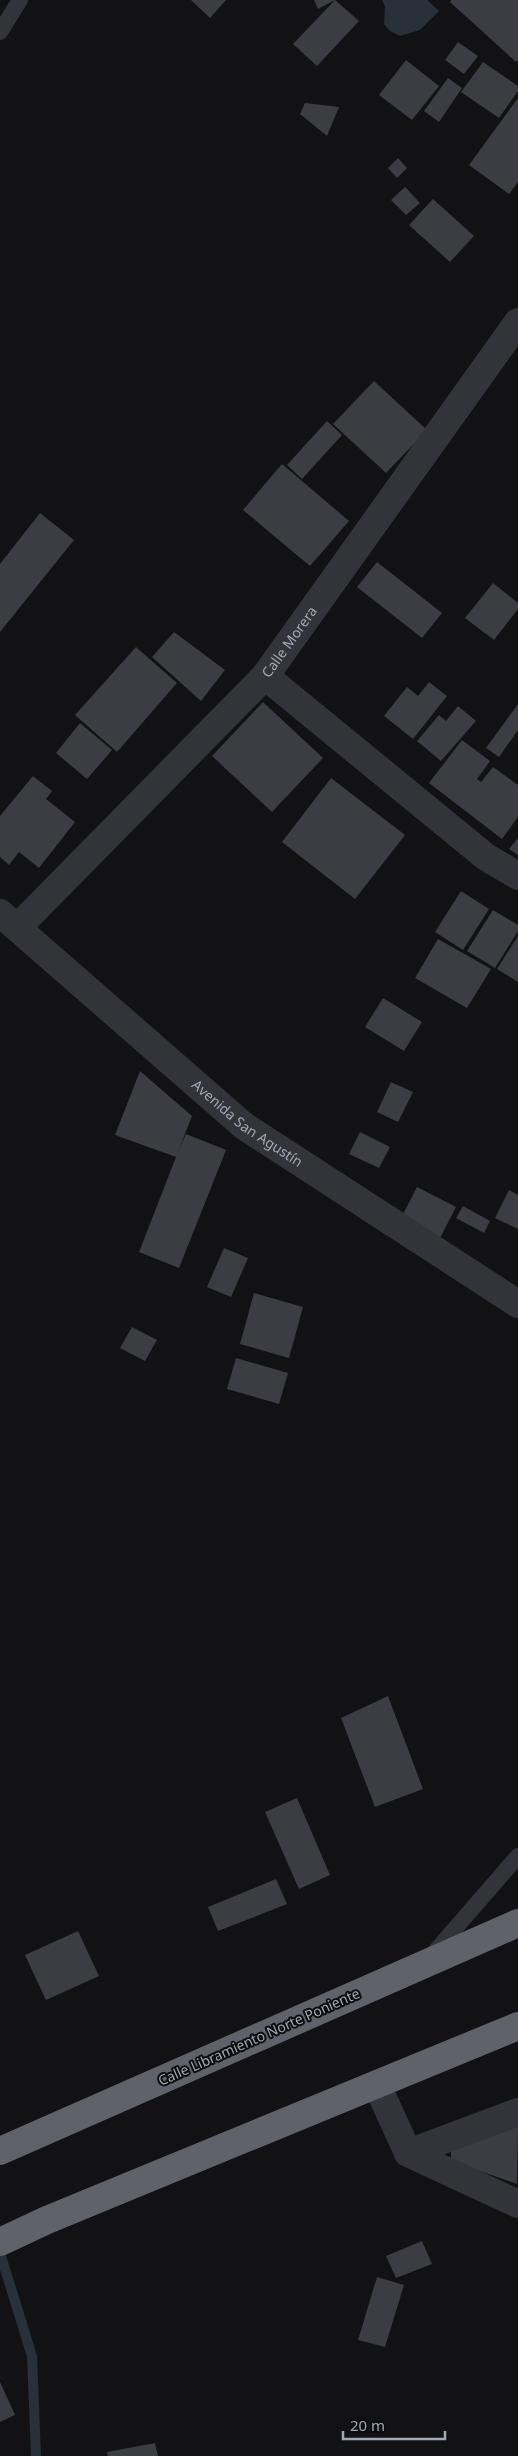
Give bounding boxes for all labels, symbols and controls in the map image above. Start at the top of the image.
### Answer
street label: Calle Morera [257,602,321,681]
street label: Avenida San Agustín [188,1075,307,1171]
street label: Calle Libramiento Norte Poniente [155,1983,363,2090]
scale bar [343,2408,446,2440]
text: 20 m [350,2415,385,2435]

